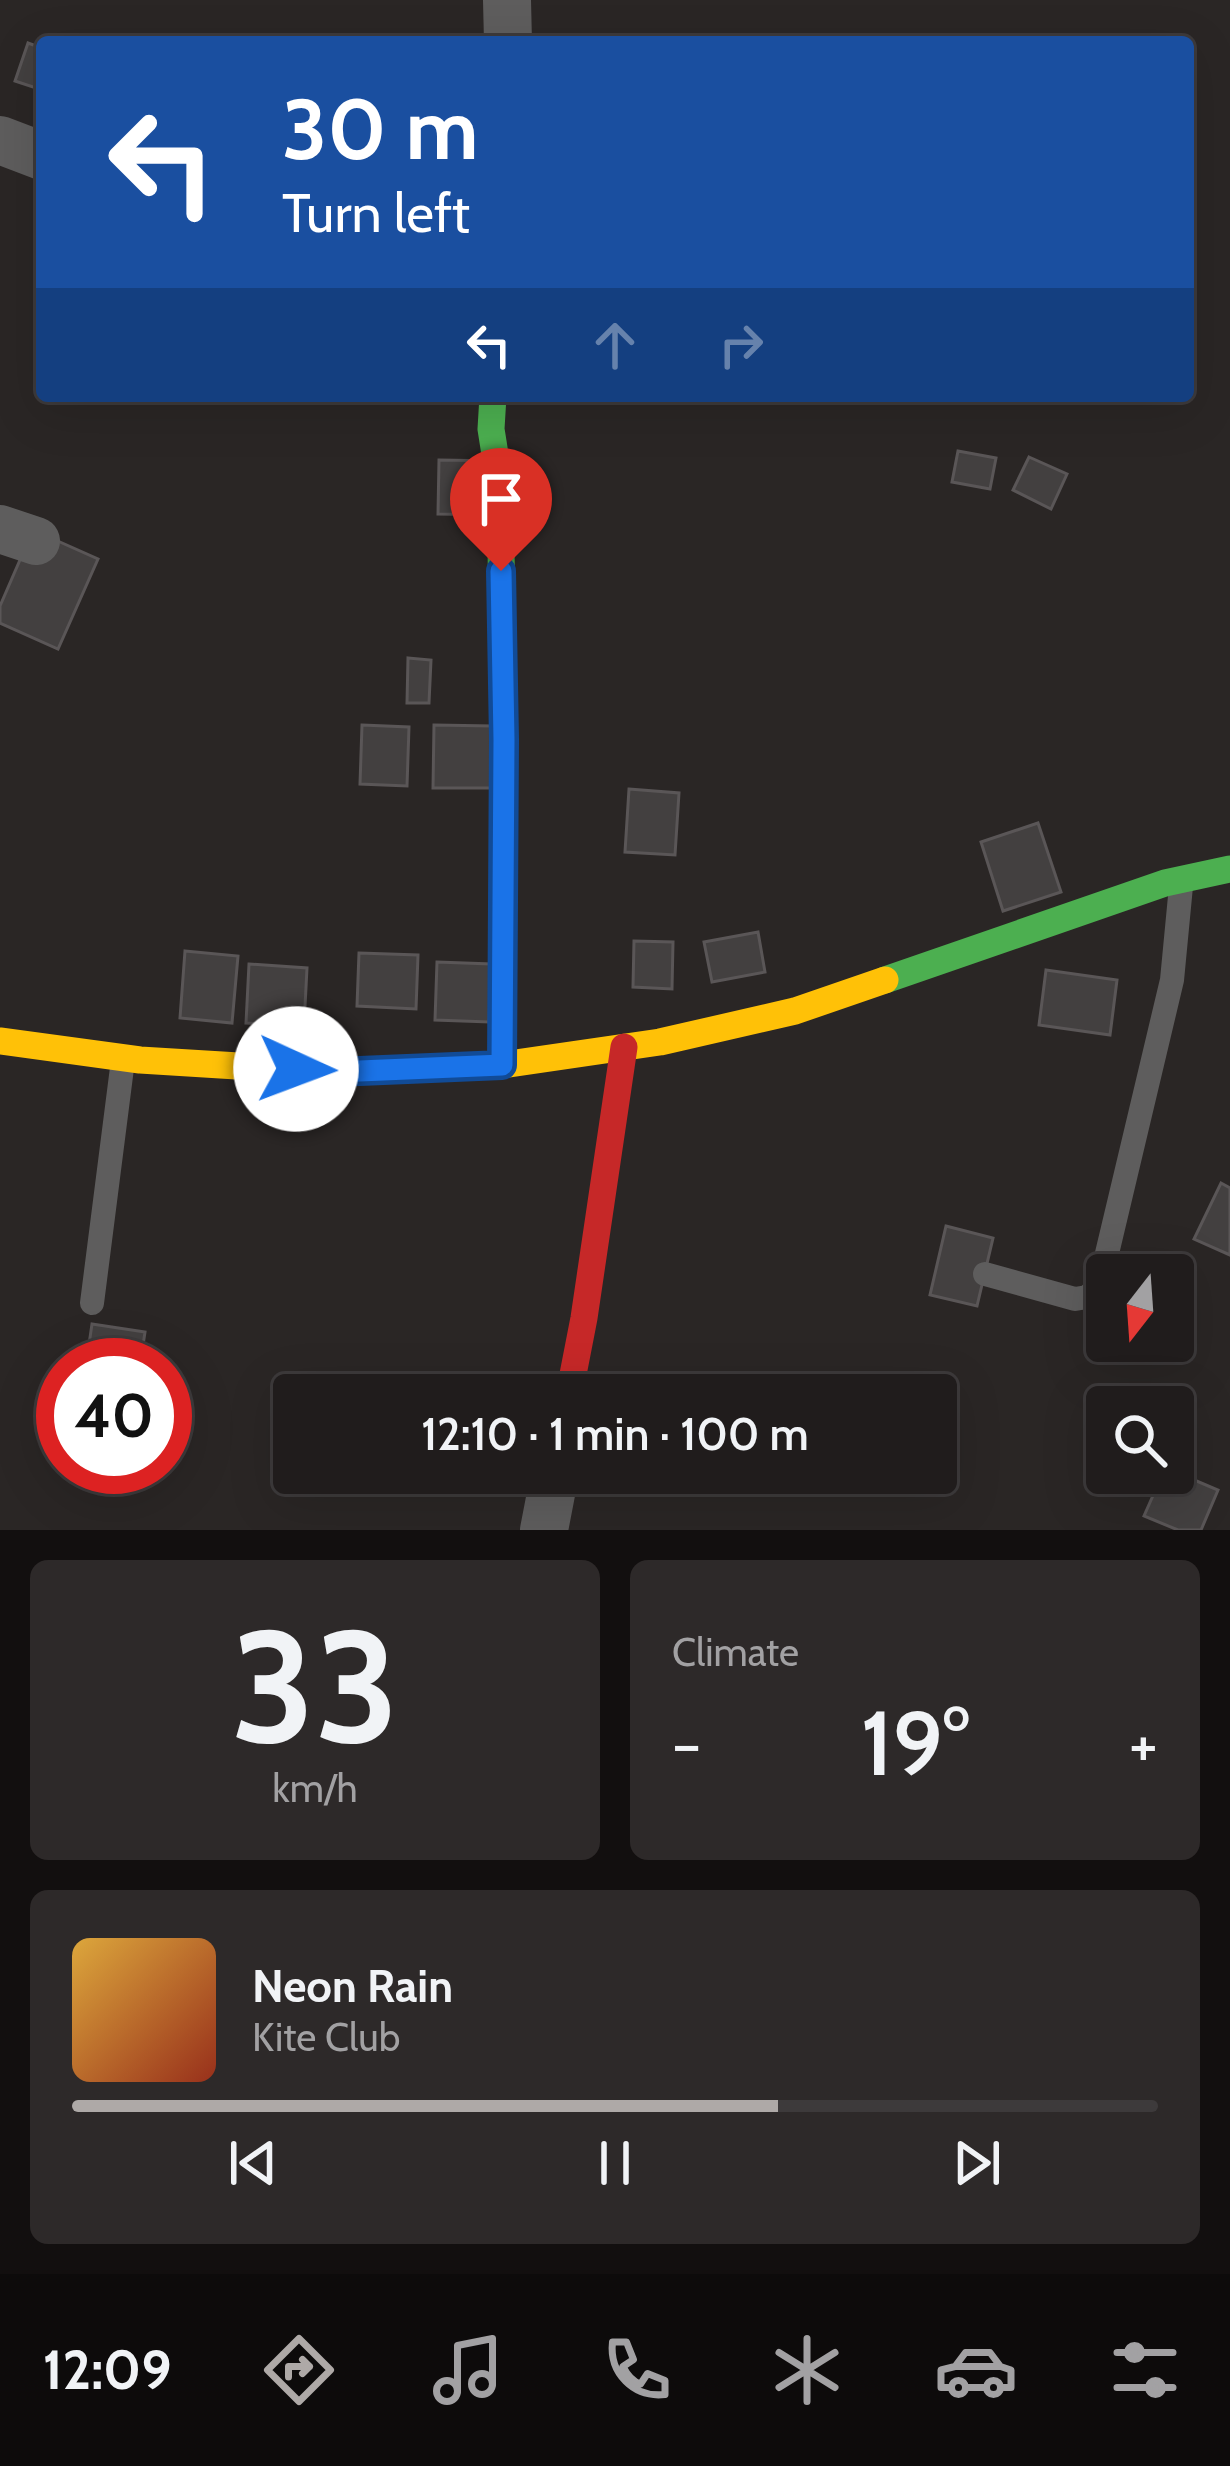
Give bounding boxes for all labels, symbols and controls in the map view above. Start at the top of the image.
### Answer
text: 30 m [282,78,478,180]
icon: left [84,84,240,240]
text: Turn left [282,180,470,246]
icon: left [456,312,522,378]
icon: ahead [582,312,648,378]
icon: right [708,312,774,378]
pin [450,448,552,571]
icon: arrive [468,466,534,532]
position arrow [233,1006,359,1132]
north arrow [1086,1254,1194,1362]
map controls [1086,1254,1194,1494]
speed limit sign: 40 [36,1338,192,1494]
button: search [1086,1386,1194,1494]
text: 12:10 · 1 min · 100 m [421,1407,809,1461]
text: 33 [231,1591,399,1781]
text: Climate [672,1628,799,1676]
text: 19° [861,1688,969,1798]
text: − [672,1703,701,1784]
text: + [1129,1703,1158,1784]
text: km/h [272,1764,358,1812]
text: Neon Rain [252,1959,453,2013]
text: Kite Club [252,2013,400,2061]
icon: previous [220,2130,286,2196]
icon: pause [582,2130,648,2196]
icon: next [944,2130,1010,2196]
icon: directions [257,2328,341,2412]
icon: music [426,2328,510,2412]
icon: phone [595,2328,679,2412]
icon: climate [765,2328,849,2412]
icon: car [934,2328,1018,2412]
icon: filters [1103,2328,1187,2412]
text: 12:09 [43,2337,172,2403]

